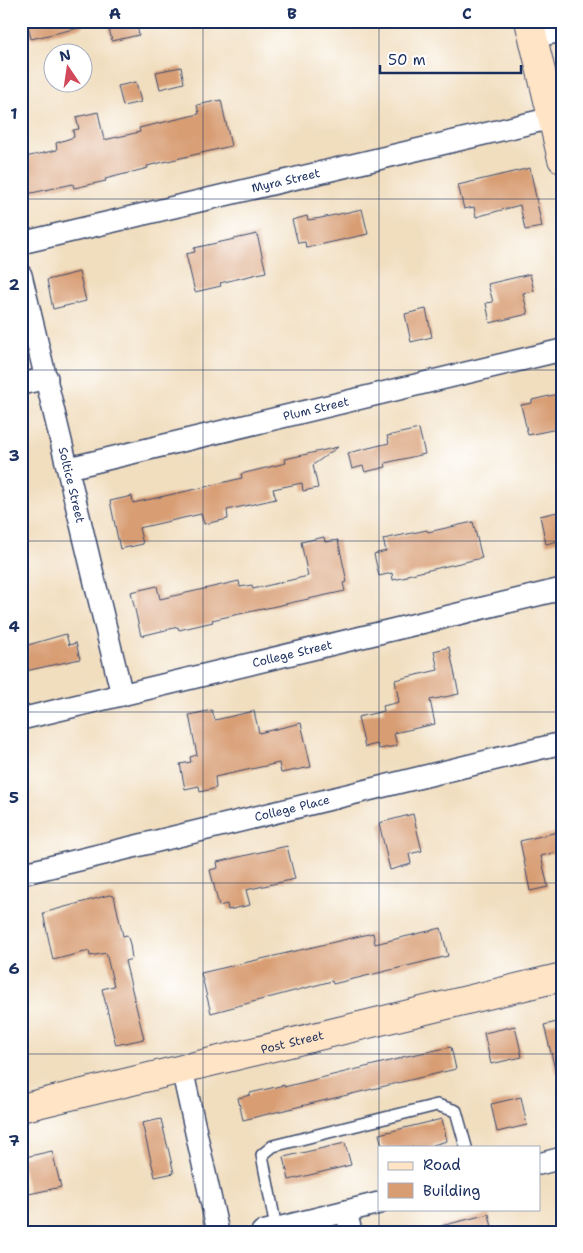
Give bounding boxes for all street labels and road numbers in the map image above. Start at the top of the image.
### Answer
street label: Myra Street [250,165,322,196]
street label: Plum Street [282,393,350,424]
street label: Soltice Street [55,445,88,525]
street label: College Street [251,637,334,671]
street label: College Place [253,791,332,825]
street label: Post Street [259,1027,325,1058]

